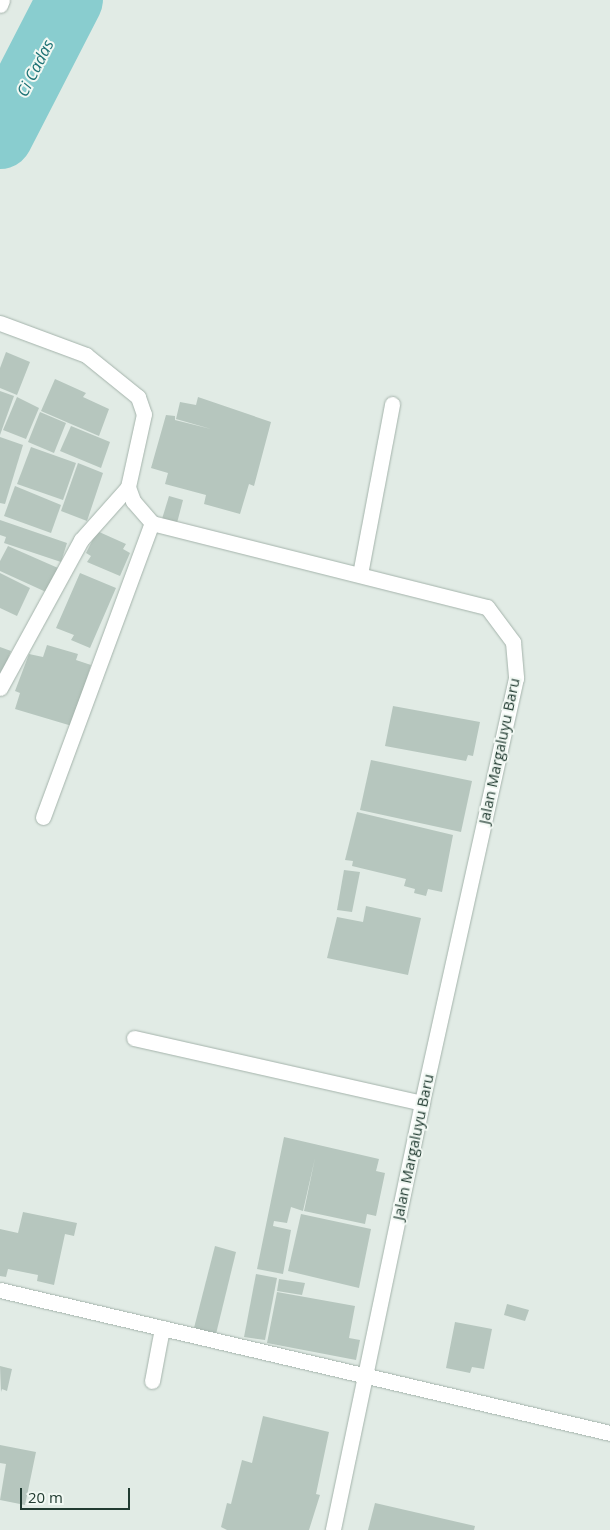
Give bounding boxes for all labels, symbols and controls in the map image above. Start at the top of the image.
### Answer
water label: Ci Cadas [13,36,57,100]
street label: Jalan Margaluyu Baru [475,676,523,826]
street label: Jalan Margaluyu Baru [389,1072,437,1222]
scale bar [22,1478,132,1510]
text: 20 m [28,1487,63,1507]

